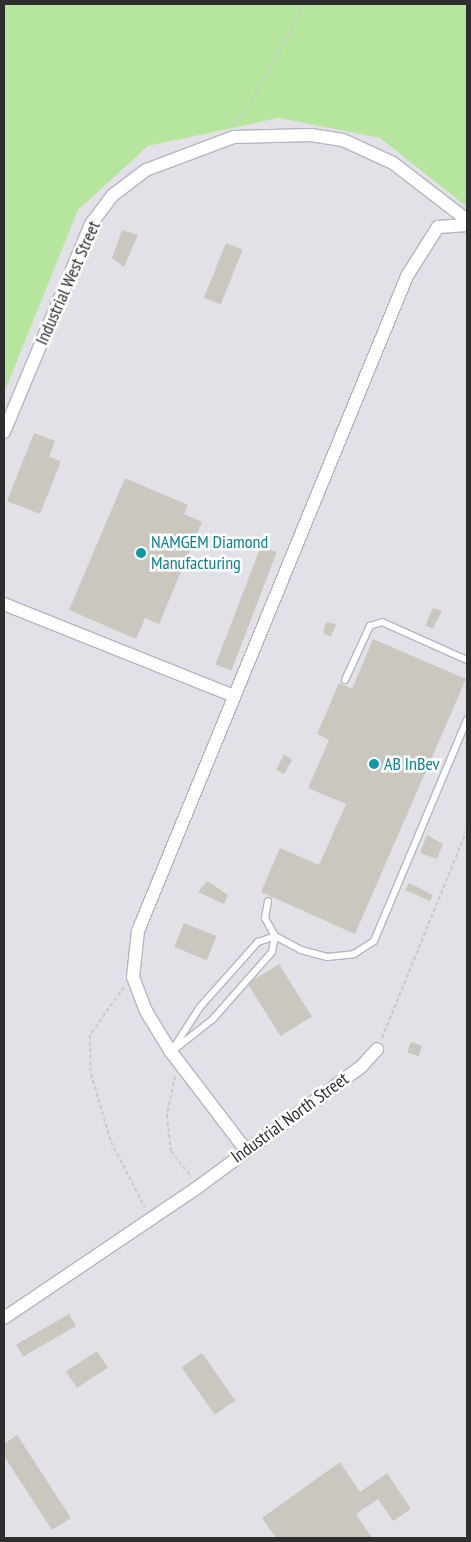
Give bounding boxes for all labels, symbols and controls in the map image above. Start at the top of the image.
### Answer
street label: Industrial West Street [31,218,105,348]
place label: NAMGEM Diamond Manufacturing [151,532,268,574]
marker: NAMGEM Diamond Manufacturing [135,547,147,559]
place label: AB InBev [384,753,439,775]
marker: AB InBev [368,758,380,770]
street label: Industrial North Street [227,1068,353,1168]

